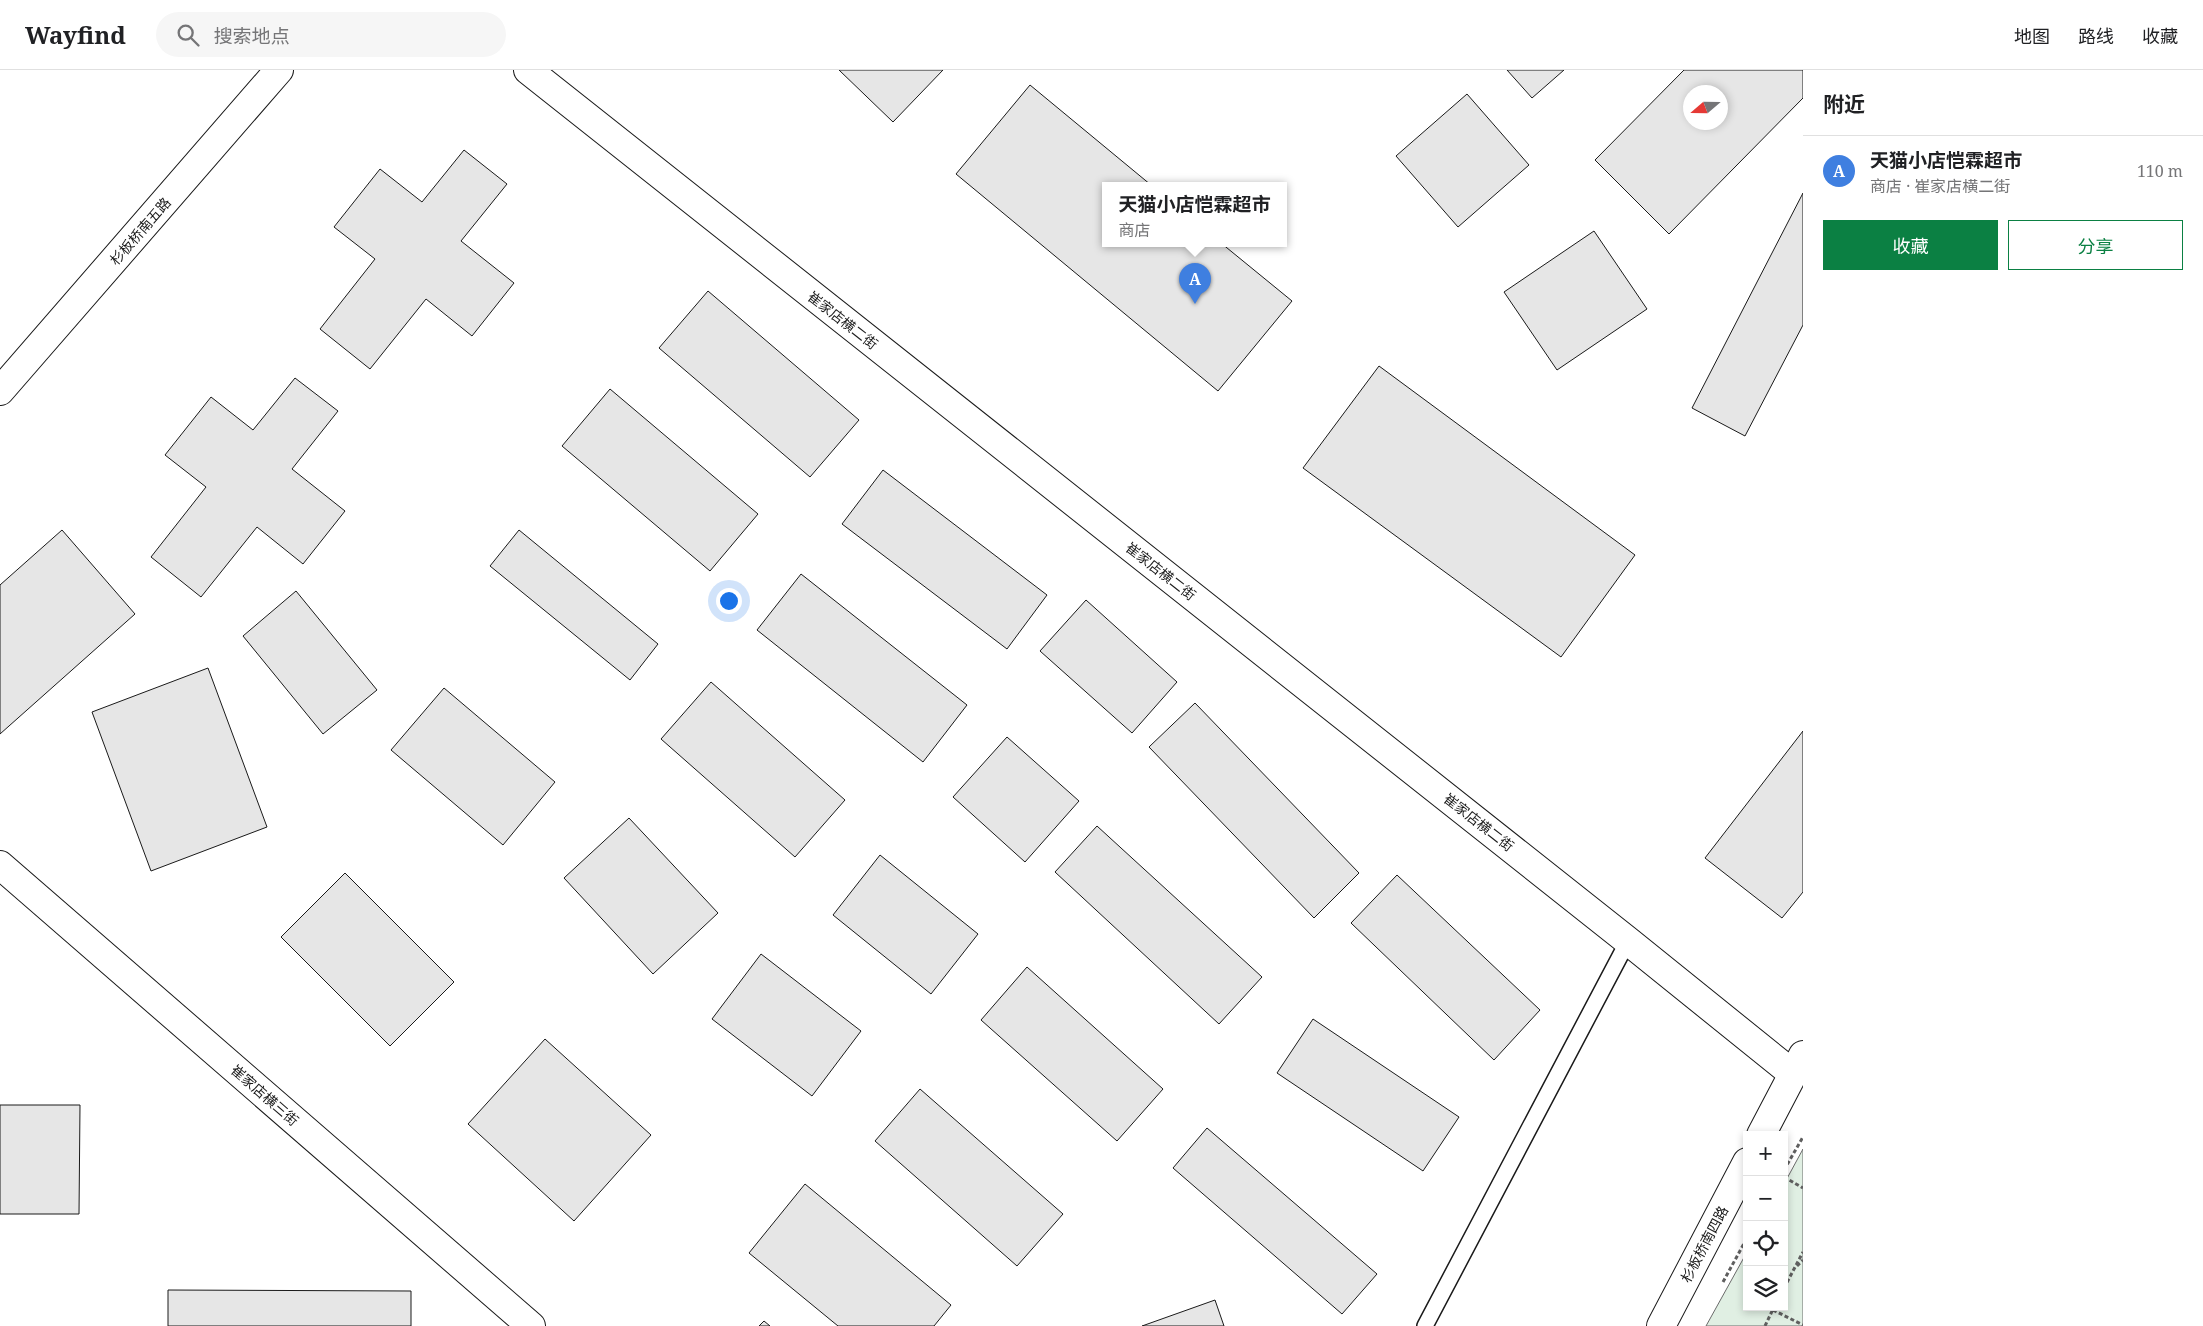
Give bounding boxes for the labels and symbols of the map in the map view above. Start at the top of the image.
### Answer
north arrow [1683,85,1728,130]
street label: 杉板桥南五路 [105,193,175,269]
pin: A [1179,263,1211,304]
street label: 崔家店横二街 [804,287,882,353]
street label: 崔家店横二街 [1122,538,1200,604]
your location [716,588,742,614]
street label: 崔家店横二街 [1440,789,1518,855]
street label: 崔家店横三街 [227,1060,303,1130]
street label: 杉板桥南四路 [1676,1202,1732,1286]

